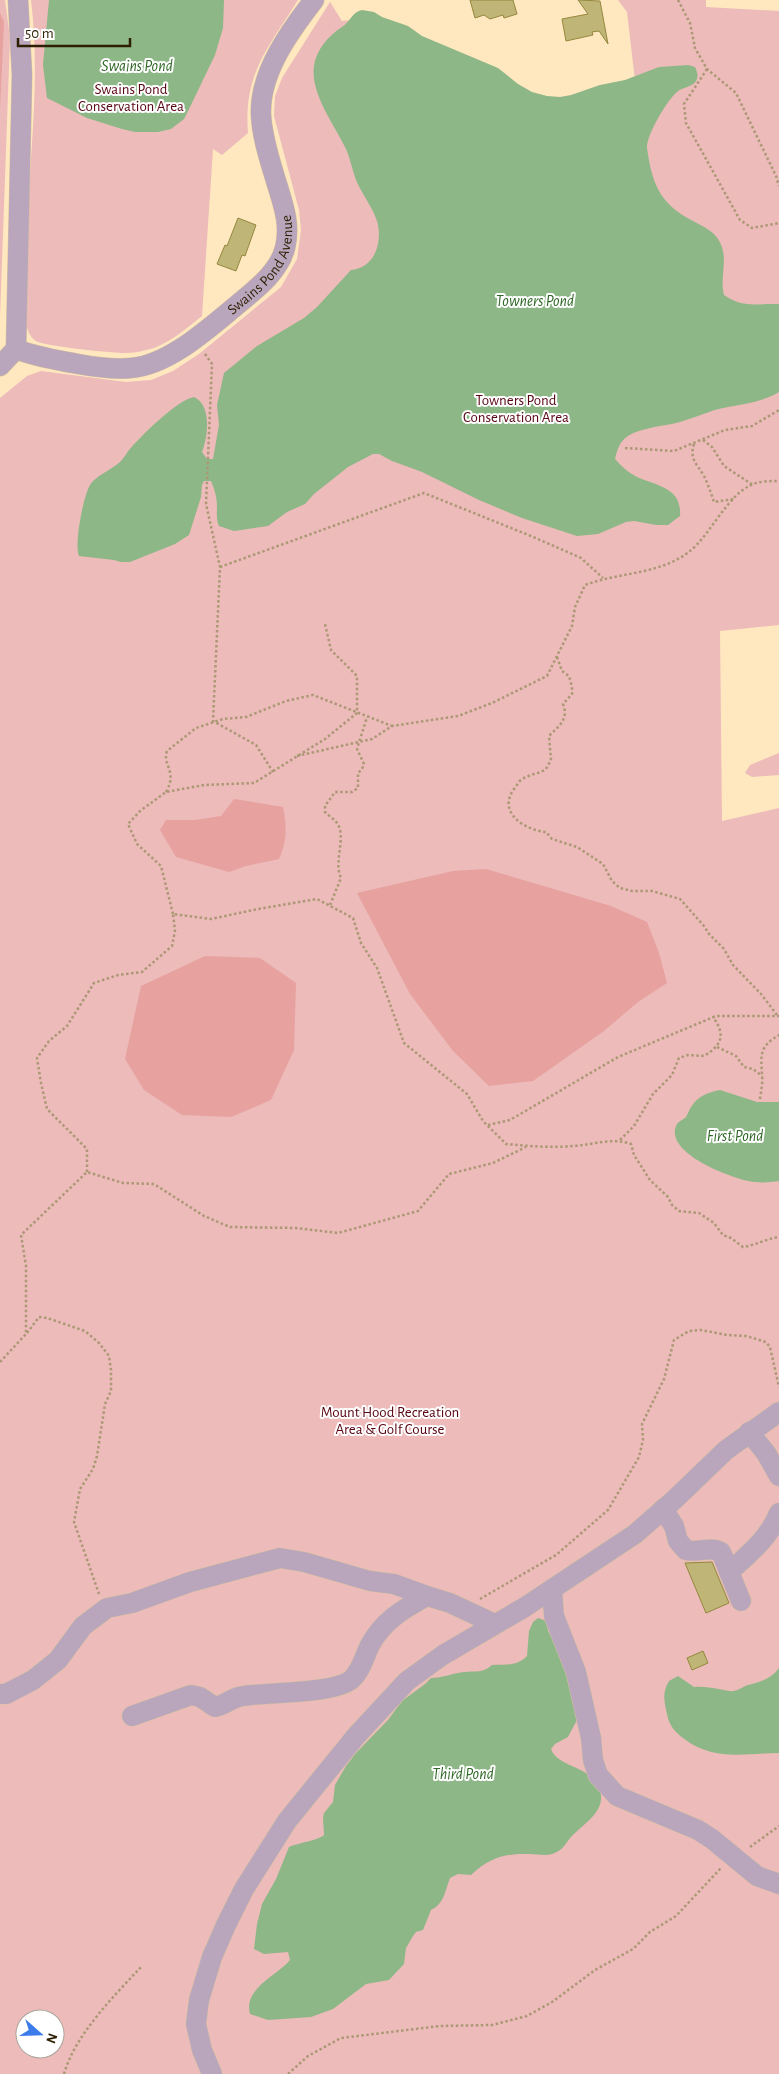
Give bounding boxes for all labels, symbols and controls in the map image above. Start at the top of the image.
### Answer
scale bar [18,15,130,47]
text: 50 m [25,26,54,41]
water label: Swains Pond [101,58,173,74]
park label: Swains Pond Conservation Area [78,82,184,114]
street label: Swains Pond Avenue [225,214,295,318]
water label: Towners Pond [496,293,574,309]
park label: Towners Pond Conservation Area [463,393,569,425]
water label: First Pond [707,1128,763,1144]
park label: Mount Hood Recreation Area & Golf Course [321,1405,459,1437]
water label: Third Pond [432,1766,494,1782]
north arrow [15,2009,65,2059]
text: N [43,2031,60,2045]

